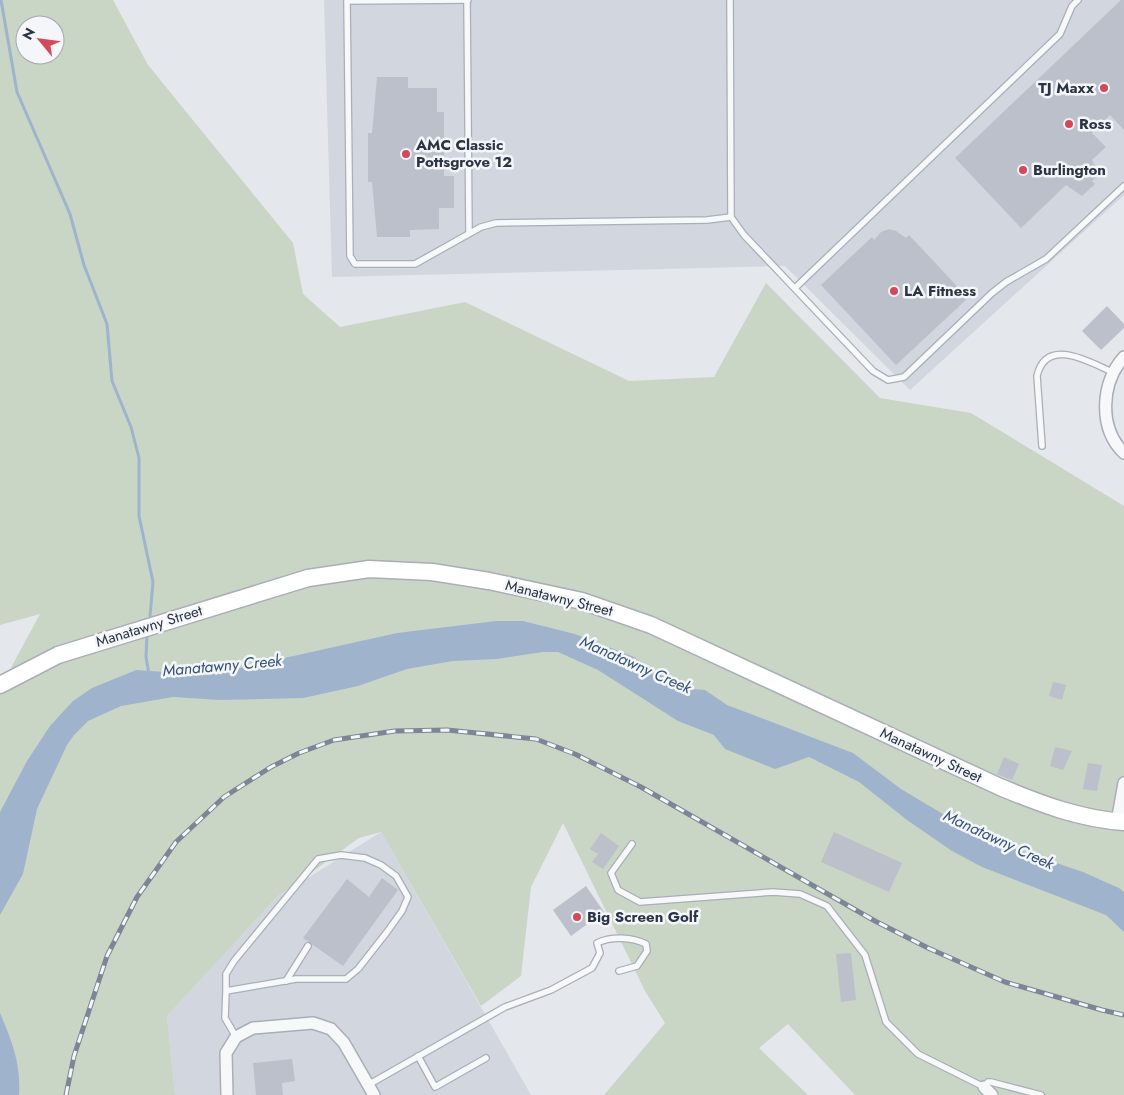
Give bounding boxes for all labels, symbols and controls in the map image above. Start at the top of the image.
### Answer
north arrow [15,15,65,65]
text: N [17,24,40,43]
place label: TJ Maxx [1038,77,1094,99]
marker: TJ Maxx [1098,82,1110,94]
place label: Ross [1079,113,1111,135]
marker: Ross [1063,118,1075,130]
place label: AMC Classic Pottsgrove 12 [415,134,512,173]
marker: AMC Classic Pottsgrove 12 [400,148,412,160]
place label: Burlington [1033,159,1106,181]
marker: Burlington [1017,164,1029,176]
place label: LA Fitness [904,280,976,302]
marker: LA Fitness [888,285,900,297]
street label: Manatawny Street [503,574,615,622]
street label: Manatawny Street [93,599,205,653]
water label: Manatawny Creek [576,630,696,700]
water label: Manatawny Creek [161,649,284,682]
street label: Manatawny Street [876,722,986,788]
water label: Manatawny Creek [940,804,1059,876]
place label: Big Screen Golf [587,906,699,928]
marker: Big Screen Golf [571,911,583,923]

